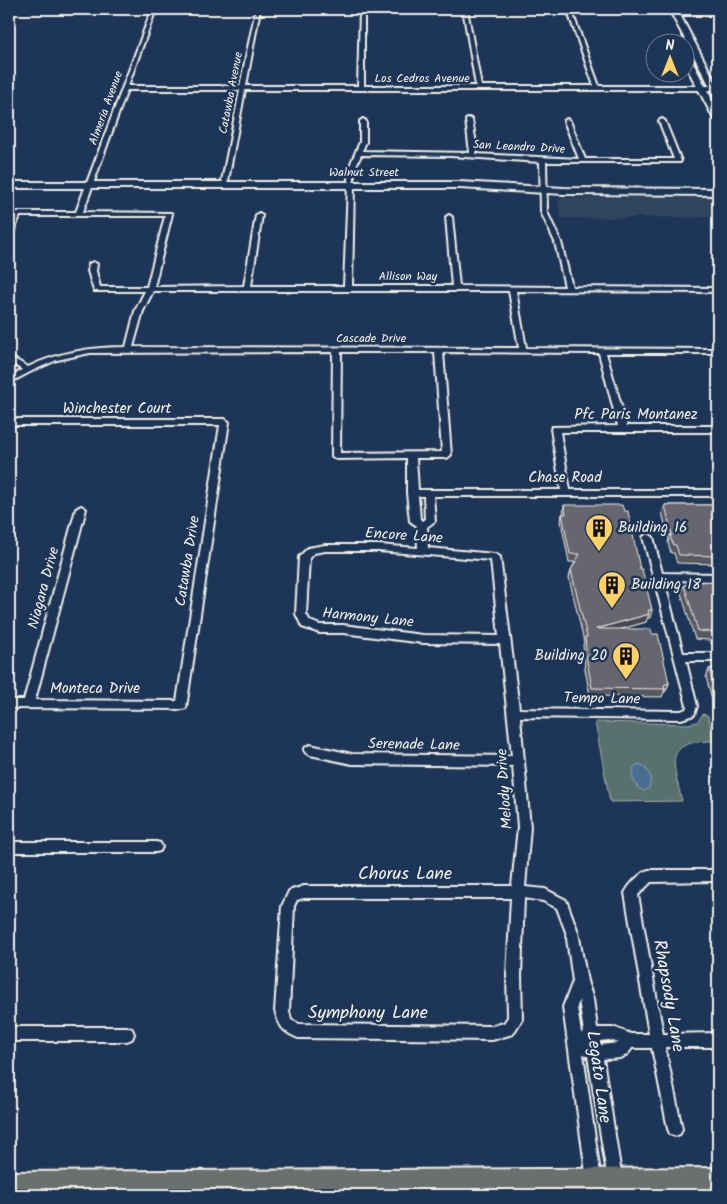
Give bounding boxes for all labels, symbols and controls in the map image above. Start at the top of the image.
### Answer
north arrow [644,32,694,82]
text: N [666,35,675,57]
street label: Catawba Avenue [214,50,248,136]
street label: Almeria Avenue [84,68,128,148]
street label: Los Cedros Avenue [374,69,470,88]
street label: San Leandro Drive [472,135,566,159]
street label: Walnut Street [329,163,399,182]
street label: Allison Way [379,267,438,286]
street label: Cascade Drive [336,329,407,348]
street label: Winchester Court [63,397,171,421]
street label: Pfc Paris Montanez [574,403,698,427]
street label: Chase Road [528,466,602,490]
building icon: Building 16 [584,513,614,552]
street label: Catawba Drive [169,514,207,608]
place label: Building 16 [618,516,687,540]
street label: Encore Lane [364,521,444,551]
street label: Niagara Drive [22,544,67,632]
building icon: Building 18 [597,570,627,609]
place label: Building 18 [631,573,702,597]
street label: Harmony Lane [321,601,415,635]
building icon: Building 20 [611,641,641,680]
place label: Building 20 [535,644,607,668]
street label: Monteca Drive [50,677,140,701]
street label: Tempo Lane [563,686,641,712]
street label: Serenade Lane [368,732,460,758]
street label: Melody Drive [490,748,520,830]
street label: Chorus Lane [358,860,452,889]
street label: Rhapsody Lane [644,938,692,1054]
street label: Symphony Lane [308,999,428,1028]
street label: Legato Lane [577,1029,619,1125]

